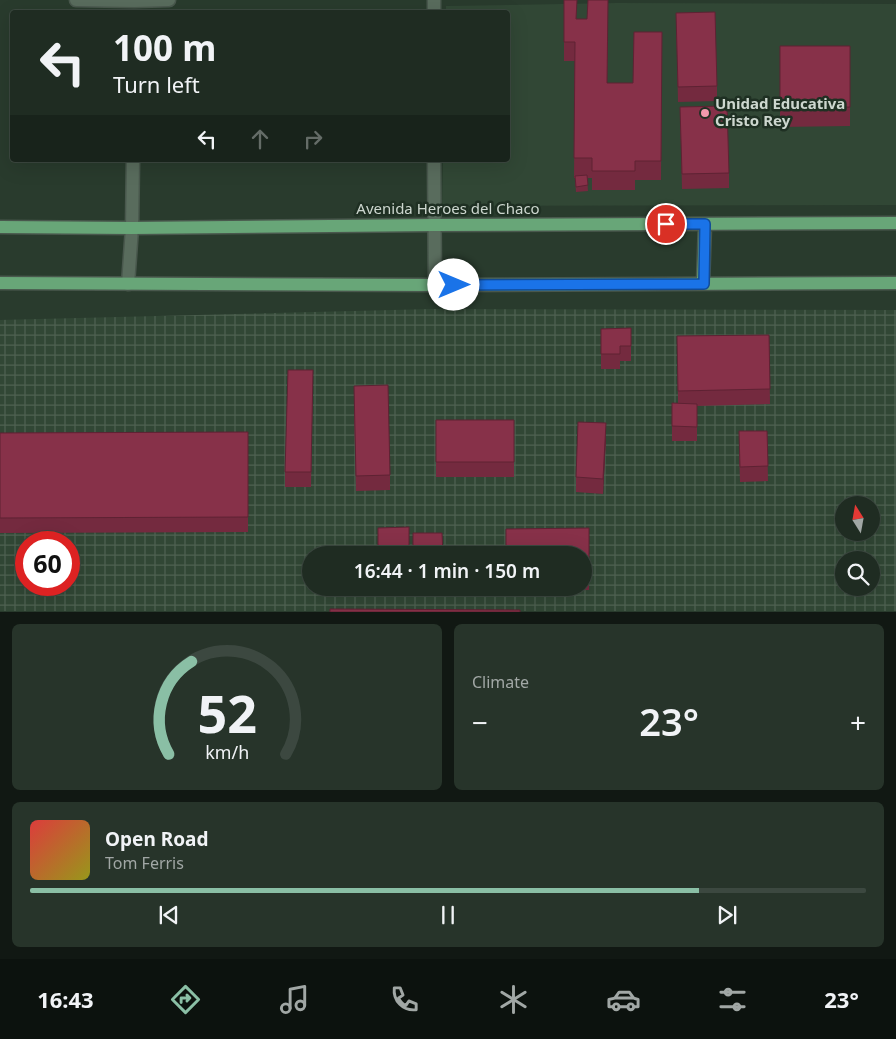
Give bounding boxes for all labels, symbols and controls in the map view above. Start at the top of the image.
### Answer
text: 100 m [113,24,216,71]
icon: left [30,30,95,95]
text: Turn left [113,69,200,99]
place label: Unidad Educativa Cristo Rey [715,93,845,130]
marker: Unidad Educativa Cristo Rey [699,107,711,119]
icon: left [193,125,221,153]
icon: ahead [246,125,274,153]
icon: right [299,125,327,153]
street label: Avenida Heroes del Chaco [356,198,540,218]
pin [645,203,687,245]
icon: arrive [652,210,680,238]
position arrow [427,258,479,310]
north arrow [835,496,880,541]
map controls [835,496,880,596]
speed limit sign: 60 [15,531,80,596]
button: search [835,551,880,596]
text: 16:44 · 1 min · 150 m [354,558,540,584]
text: Climate [472,671,529,693]
text: 52 [197,677,257,748]
text: 23° [639,695,699,747]
text: − [472,703,488,741]
text: + [850,703,866,741]
text: km/h [205,740,249,764]
text: Open Road [105,826,208,852]
text: Tom Ferris [105,852,184,874]
icon: previous [155,901,183,929]
icon: pause [434,901,462,929]
icon: next [713,901,741,929]
icon: directions [168,982,203,1017]
icon: music [277,982,312,1017]
icon: phone [387,982,422,1017]
icon: climate [496,982,531,1017]
icon: car [606,982,641,1017]
icon: filters [715,982,750,1017]
text: 16:43 [37,984,94,1014]
text: 23° [824,984,859,1014]

